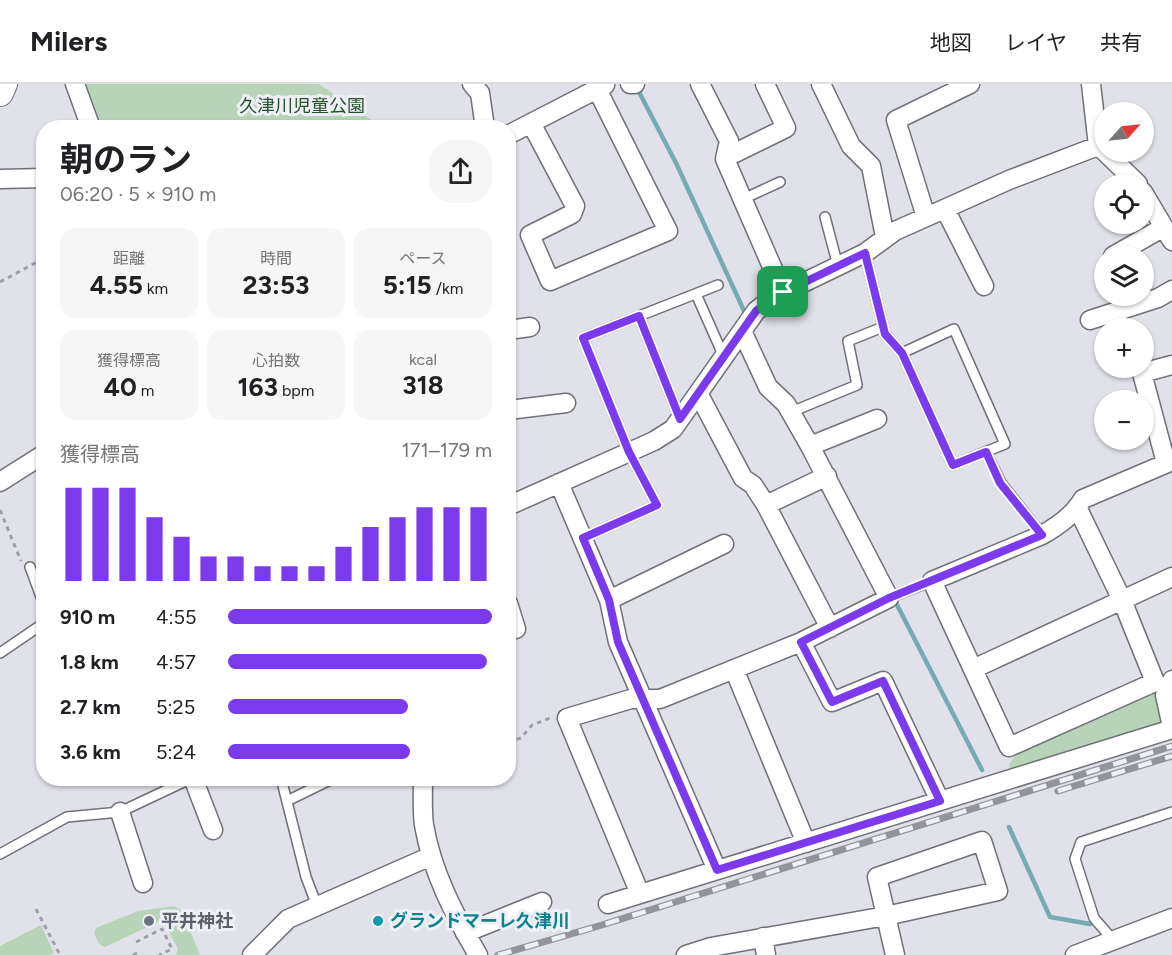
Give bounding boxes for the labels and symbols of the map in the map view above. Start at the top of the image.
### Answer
park label: 久津川児童公園 [239,95,365,117]
north arrow [1094,102,1154,162]
pin [757,266,808,317]
place label: 平井神社 [161,910,233,932]
place label: グランドマーレ久津川 [390,910,570,932]
marker: 平井神社 [142,914,156,928]
marker: グランドマーレ久津川 [371,914,385,928]

